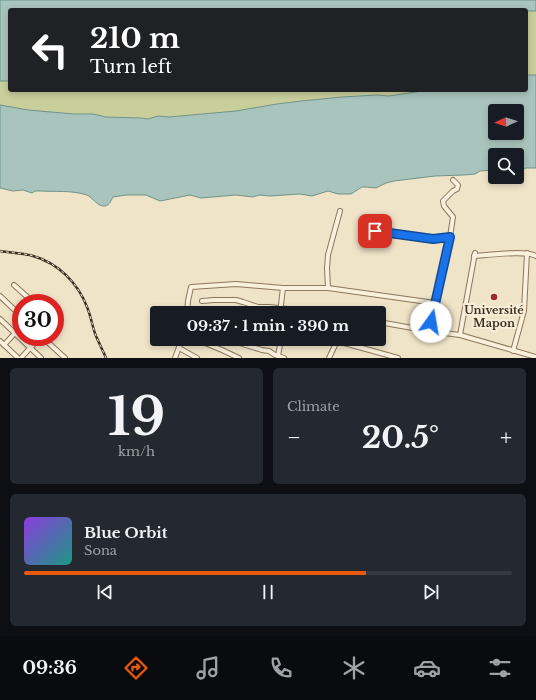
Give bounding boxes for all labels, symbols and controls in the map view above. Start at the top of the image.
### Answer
text: 210 m [90,21,180,56]
icon: left [24,24,76,76]
text: Turn left [90,56,172,78]
north arrow [488,104,524,140]
map controls [488,104,524,184]
button: search [488,148,524,184]
pin [358,214,392,248]
icon: arrive [364,220,386,242]
marker: Université Mapon [489,292,499,302]
speed limit sign: 30 [12,294,64,346]
position arrow [410,301,452,343]
place label: Université Mapon [464,303,524,330]
text: 09:37 · 1 min · 390 m [187,316,349,335]
text: 19 [108,385,165,449]
text: Climate [287,398,340,415]
text: 20.5° [362,419,439,456]
text: − [287,424,301,451]
text: + [500,424,512,451]
text: km/h [118,443,155,460]
text: Blue Orbit [84,523,167,542]
text: Sona [84,542,117,559]
icon: previous [94,581,116,603]
icon: pause [257,581,279,603]
icon: next [420,581,442,603]
icon: directions [122,654,150,682]
icon: music [194,654,222,682]
icon: phone [267,654,295,682]
icon: climate [340,654,368,682]
icon: car [413,654,441,682]
icon: filters [486,654,514,682]
text: 09:36 [22,657,77,679]

